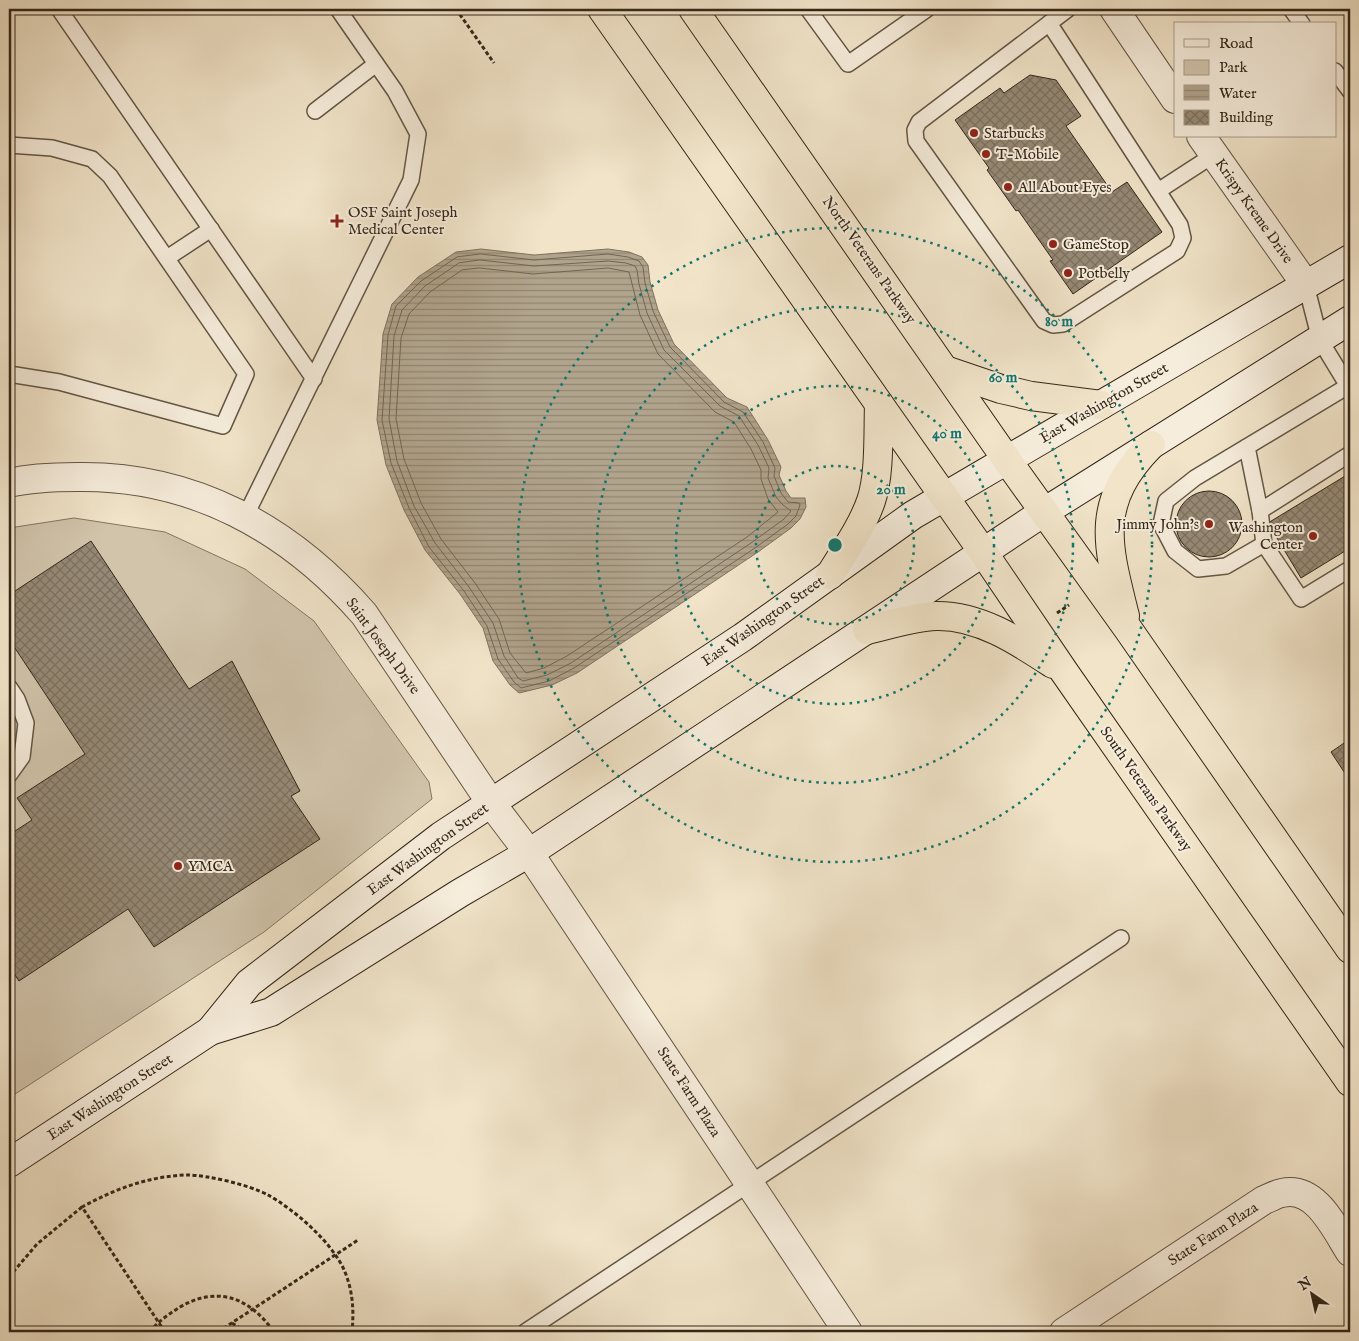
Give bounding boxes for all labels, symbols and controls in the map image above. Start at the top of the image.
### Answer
legend [1174,22,1336,138]
text: Road [1219,34,1254,53]
text: Park [1219,58,1249,77]
text: Water [1219,84,1257,103]
text: Building [1219,108,1274,127]
place label: Starbucks [984,124,1044,143]
marker: Starbucks [968,127,980,139]
place label: T-Mobile [996,145,1059,164]
marker: T-Mobile [980,148,992,160]
street label: Krispy Kreme Drive [1211,155,1297,267]
place label: All About Eyes [1017,178,1112,197]
marker: All About Eyes [1002,181,1014,193]
street label: North Veterans Parkway [818,193,920,328]
place label: OSF Saint Joseph Medical Center [348,203,457,239]
marker: OSF Saint Joseph Medical Center [330,214,344,228]
place label: GameStop [1063,235,1129,254]
marker: GameStop [1047,238,1059,250]
place label: Potbelly [1078,264,1131,283]
marker: Potbelly [1062,267,1074,279]
text: 80 m [1045,312,1073,331]
street label: East Washington Street [1036,358,1172,448]
text: 60 m [989,368,1018,387]
text: 40 m [932,424,962,443]
text: 20 m [876,480,906,499]
place label: Jimmy John's [1114,515,1199,534]
marker: Jimmy John's [1203,518,1215,530]
place label: Washington Center [1229,518,1303,554]
marker: Washington Center [1307,530,1319,542]
centre of rings [826,536,844,554]
street label: East Washington Street [698,571,828,671]
street label: Saint Joseph Drive [342,594,424,698]
street label: South Veterans Parkway [1096,723,1197,856]
street label: East Washington Street [364,799,492,899]
place label: YMCA [188,857,234,876]
marker: YMCA [172,860,184,872]
street label: State Farm Plaza [653,1043,725,1141]
street label: East Washington Street [44,1049,176,1145]
street label: State Farm Plaza [1164,1198,1262,1270]
north arrow [1286,1268,1336,1318]
text: N [1294,1273,1315,1295]

